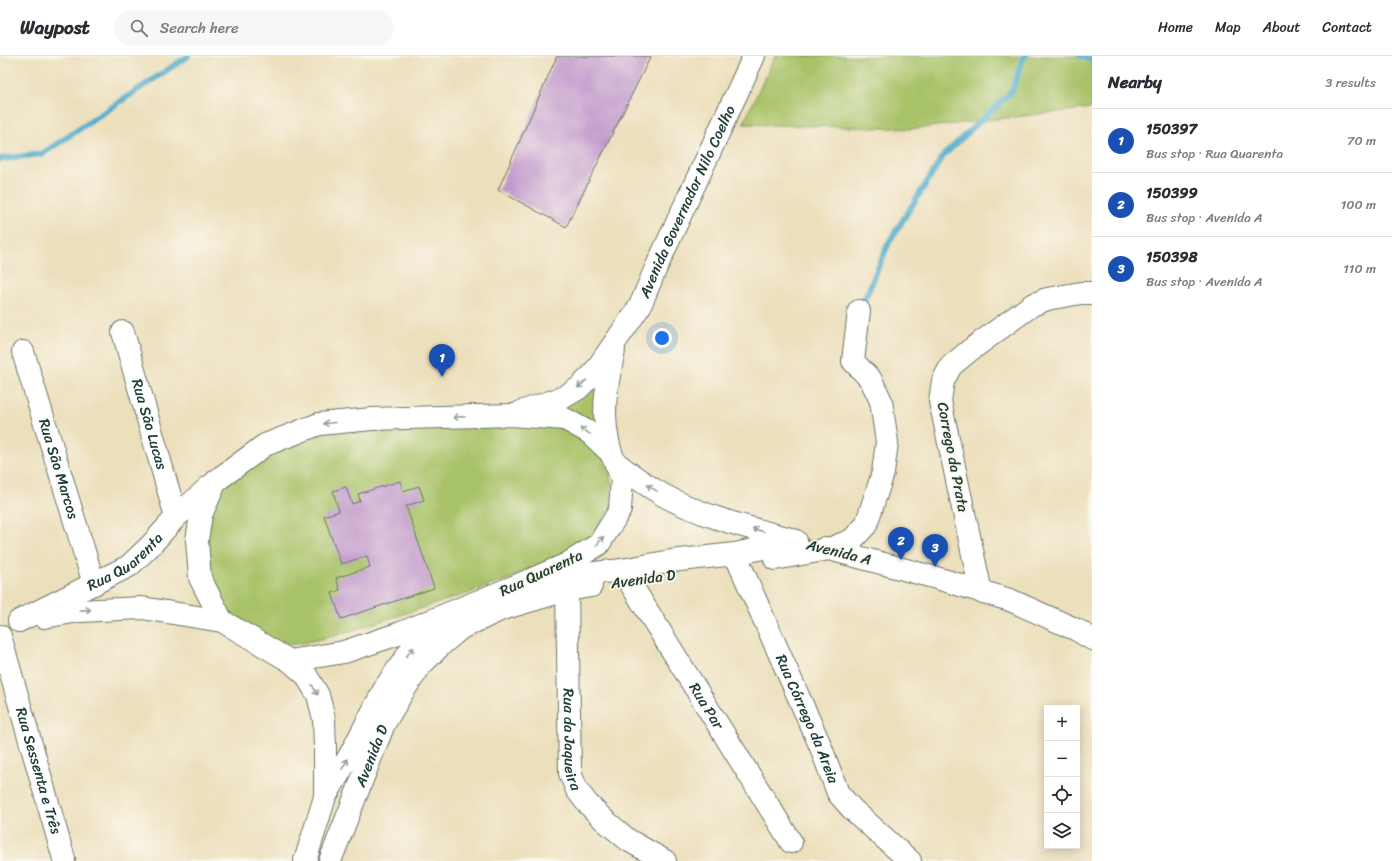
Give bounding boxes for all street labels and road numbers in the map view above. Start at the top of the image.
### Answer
street label: Avenida Governador Nilo Coelho [631,100,743,303]
street label: Rua São Lucas [124,376,175,473]
street label: Corrego da Prata [930,400,976,515]
street label: Rua São Marcos [31,415,87,523]
street label: Rua Quarenta [82,526,170,598]
street label: Avenida A [803,531,874,573]
street label: Rua Quarenta [495,542,587,604]
street label: Avenida D [608,562,677,597]
street label: Rua Córrego da Areia [768,650,846,788]
street label: Rua Par [682,677,731,735]
street label: Rua da Jaqueira [556,688,589,795]
street label: Rua Sessenta e Três [8,704,69,838]
street label: Avenida D [347,721,395,792]

